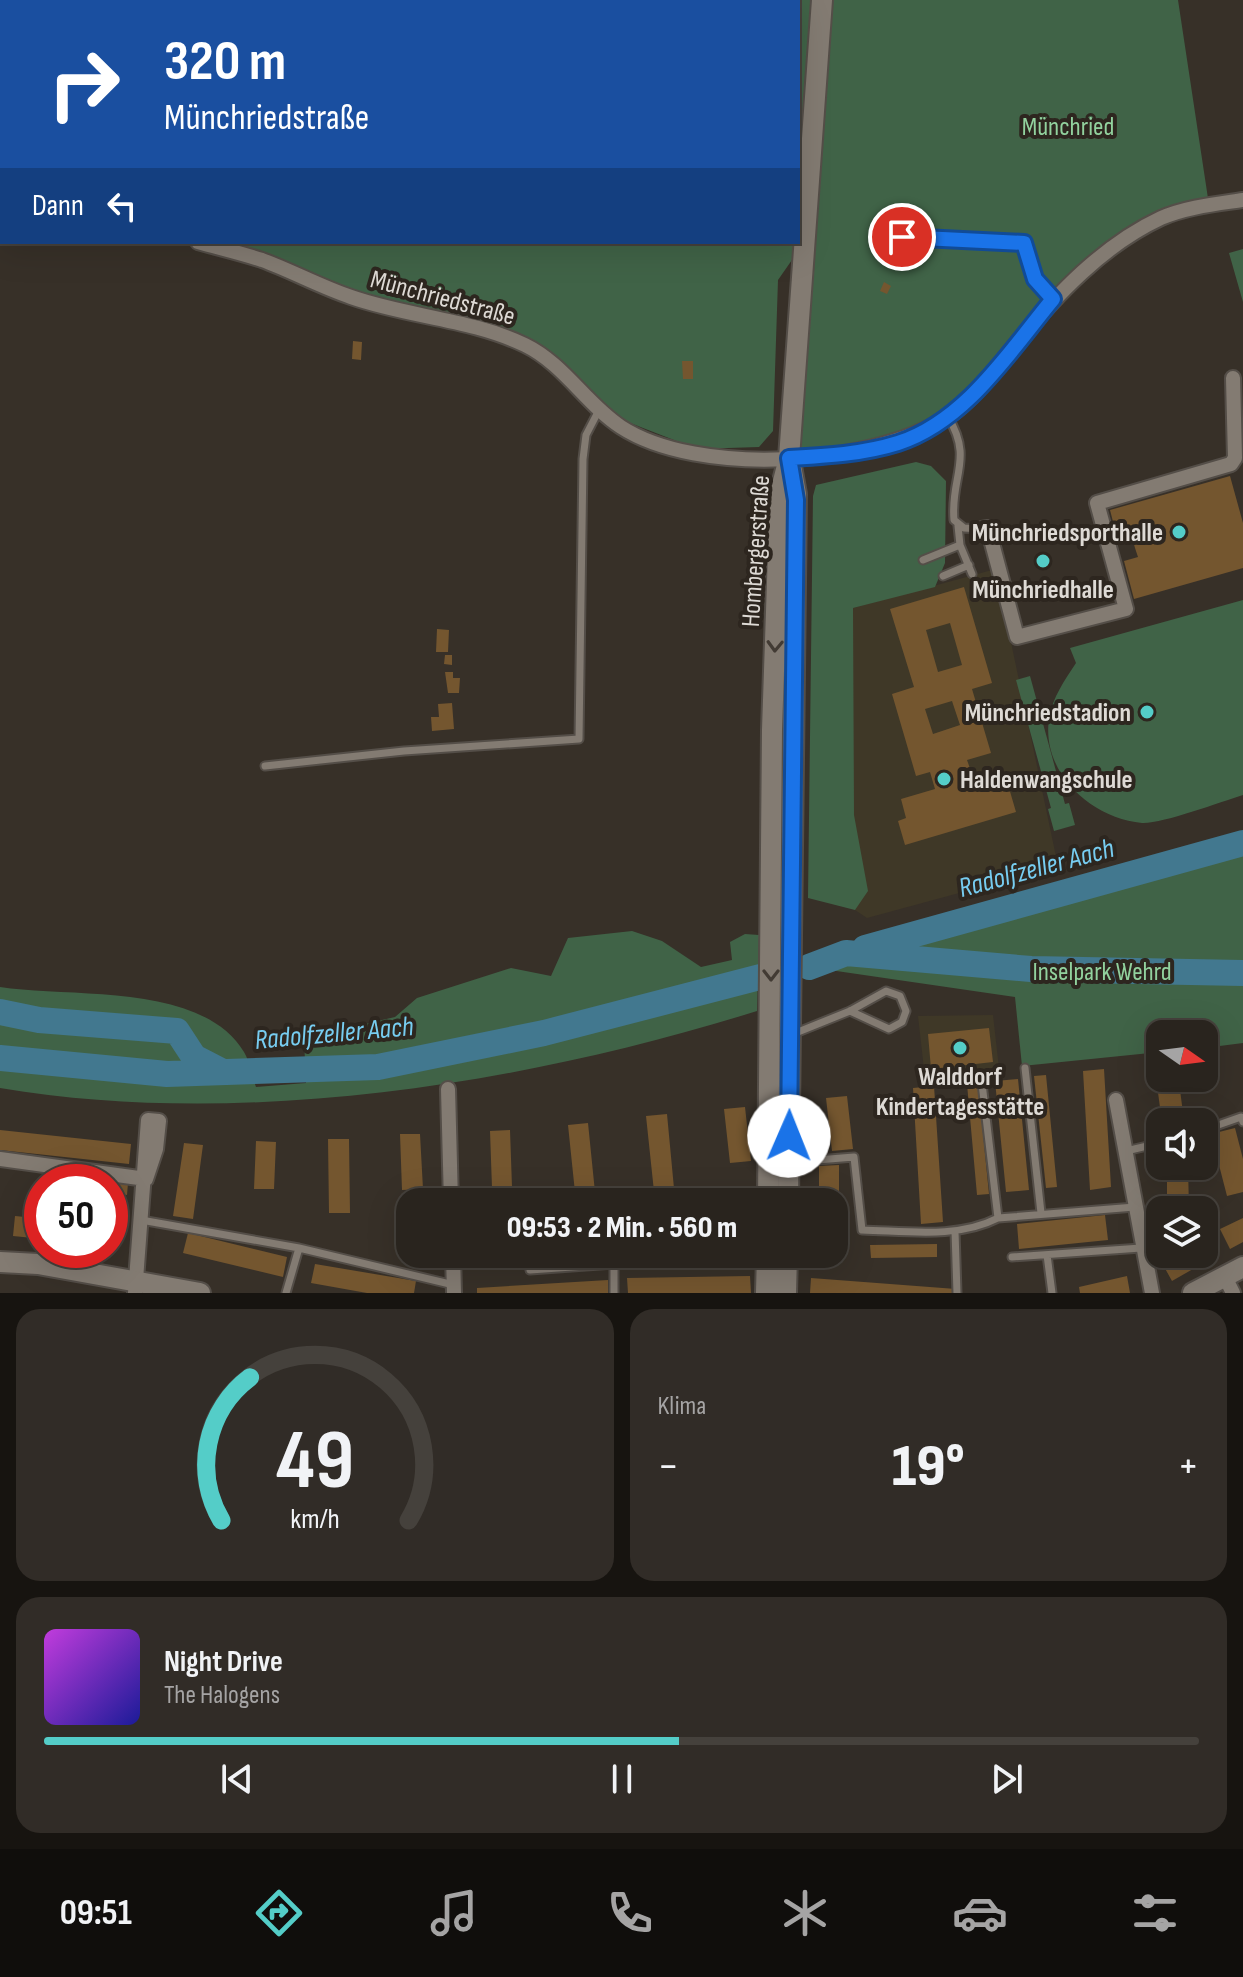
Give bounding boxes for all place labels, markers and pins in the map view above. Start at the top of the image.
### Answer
pin [868,203,936,271]
place label: Münchriedsporthalle [972,518,1163,549]
marker: Münchriedsporthalle [1170,523,1188,541]
marker: Münchriedhalle [1034,552,1052,570]
place label: Münchriedhalle [972,575,1114,606]
place label: Münchriedstadion [965,698,1131,729]
marker: Münchriedstadion [1138,703,1156,721]
place label: Haldenwangschule [960,765,1133,796]
marker: Haldenwangschule [935,770,953,788]
marker: Walddorf Kindertagesstätte [951,1039,969,1057]
place label: Walddorf Kindertagesstätte [876,1062,1044,1123]

